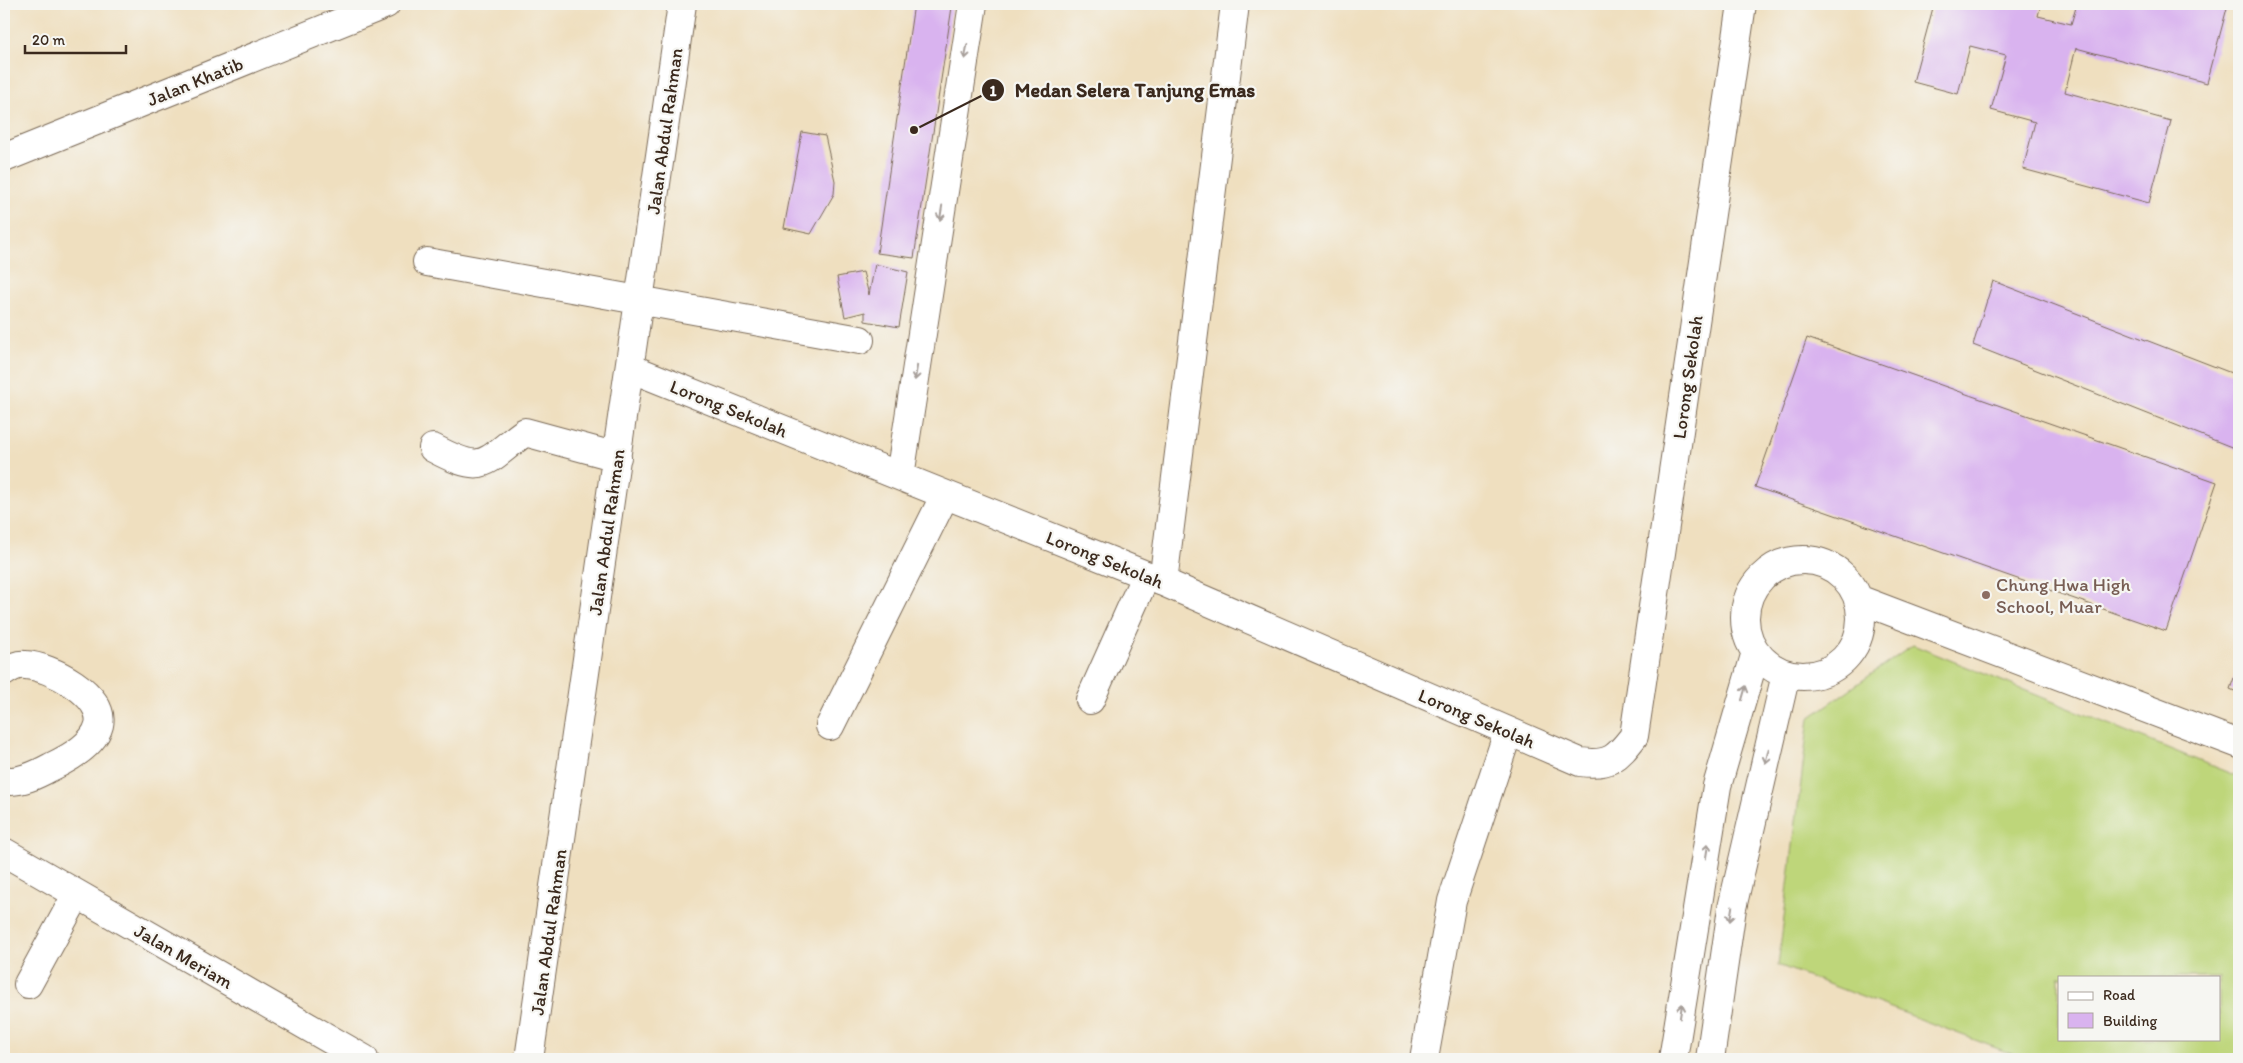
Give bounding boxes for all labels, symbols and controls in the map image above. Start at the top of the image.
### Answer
scale bar [25,22,126,54]
text: 20 m [32,31,66,49]
one-way arrow [960,44,970,60]
street label: Jalan Abdul Rahman [641,46,688,216]
street label: Jalan Khatib [144,52,247,111]
callout: Medan Selera Tanjung Emas [980,73,1265,108]
text: Medan Selera Tanjung Emas [1015,78,1255,103]
text: 1 [990,82,997,100]
one-way arrow [936,204,946,220]
street label: Lorong Sekolah [1667,314,1708,440]
one-way arrow [911,365,921,381]
street label: Lorong Sekolah [667,374,791,442]
street label: Jalan Abdul Rahman [583,447,630,617]
street label: Lorong Sekolah [1043,525,1167,593]
place label: Chung Hwa High School, Muar [1996,573,2131,618]
marker: Chung Hwa High School, Muar [1980,589,1992,601]
street label: Lorong Sekolah [1415,684,1539,753]
one-way arrow [1740,685,1749,701]
one-way arrow [1762,747,1771,763]
one-way arrow [1702,843,1712,859]
street label: Jalan Abdul Rahman [525,847,572,1017]
one-way arrow [1726,906,1736,922]
street label: Jalan Meriam [130,919,237,994]
legend [2058,976,2220,1040]
text: Road [2103,986,2136,1004]
one-way arrow [1676,1003,1686,1019]
text: Building [2103,1012,2157,1030]

